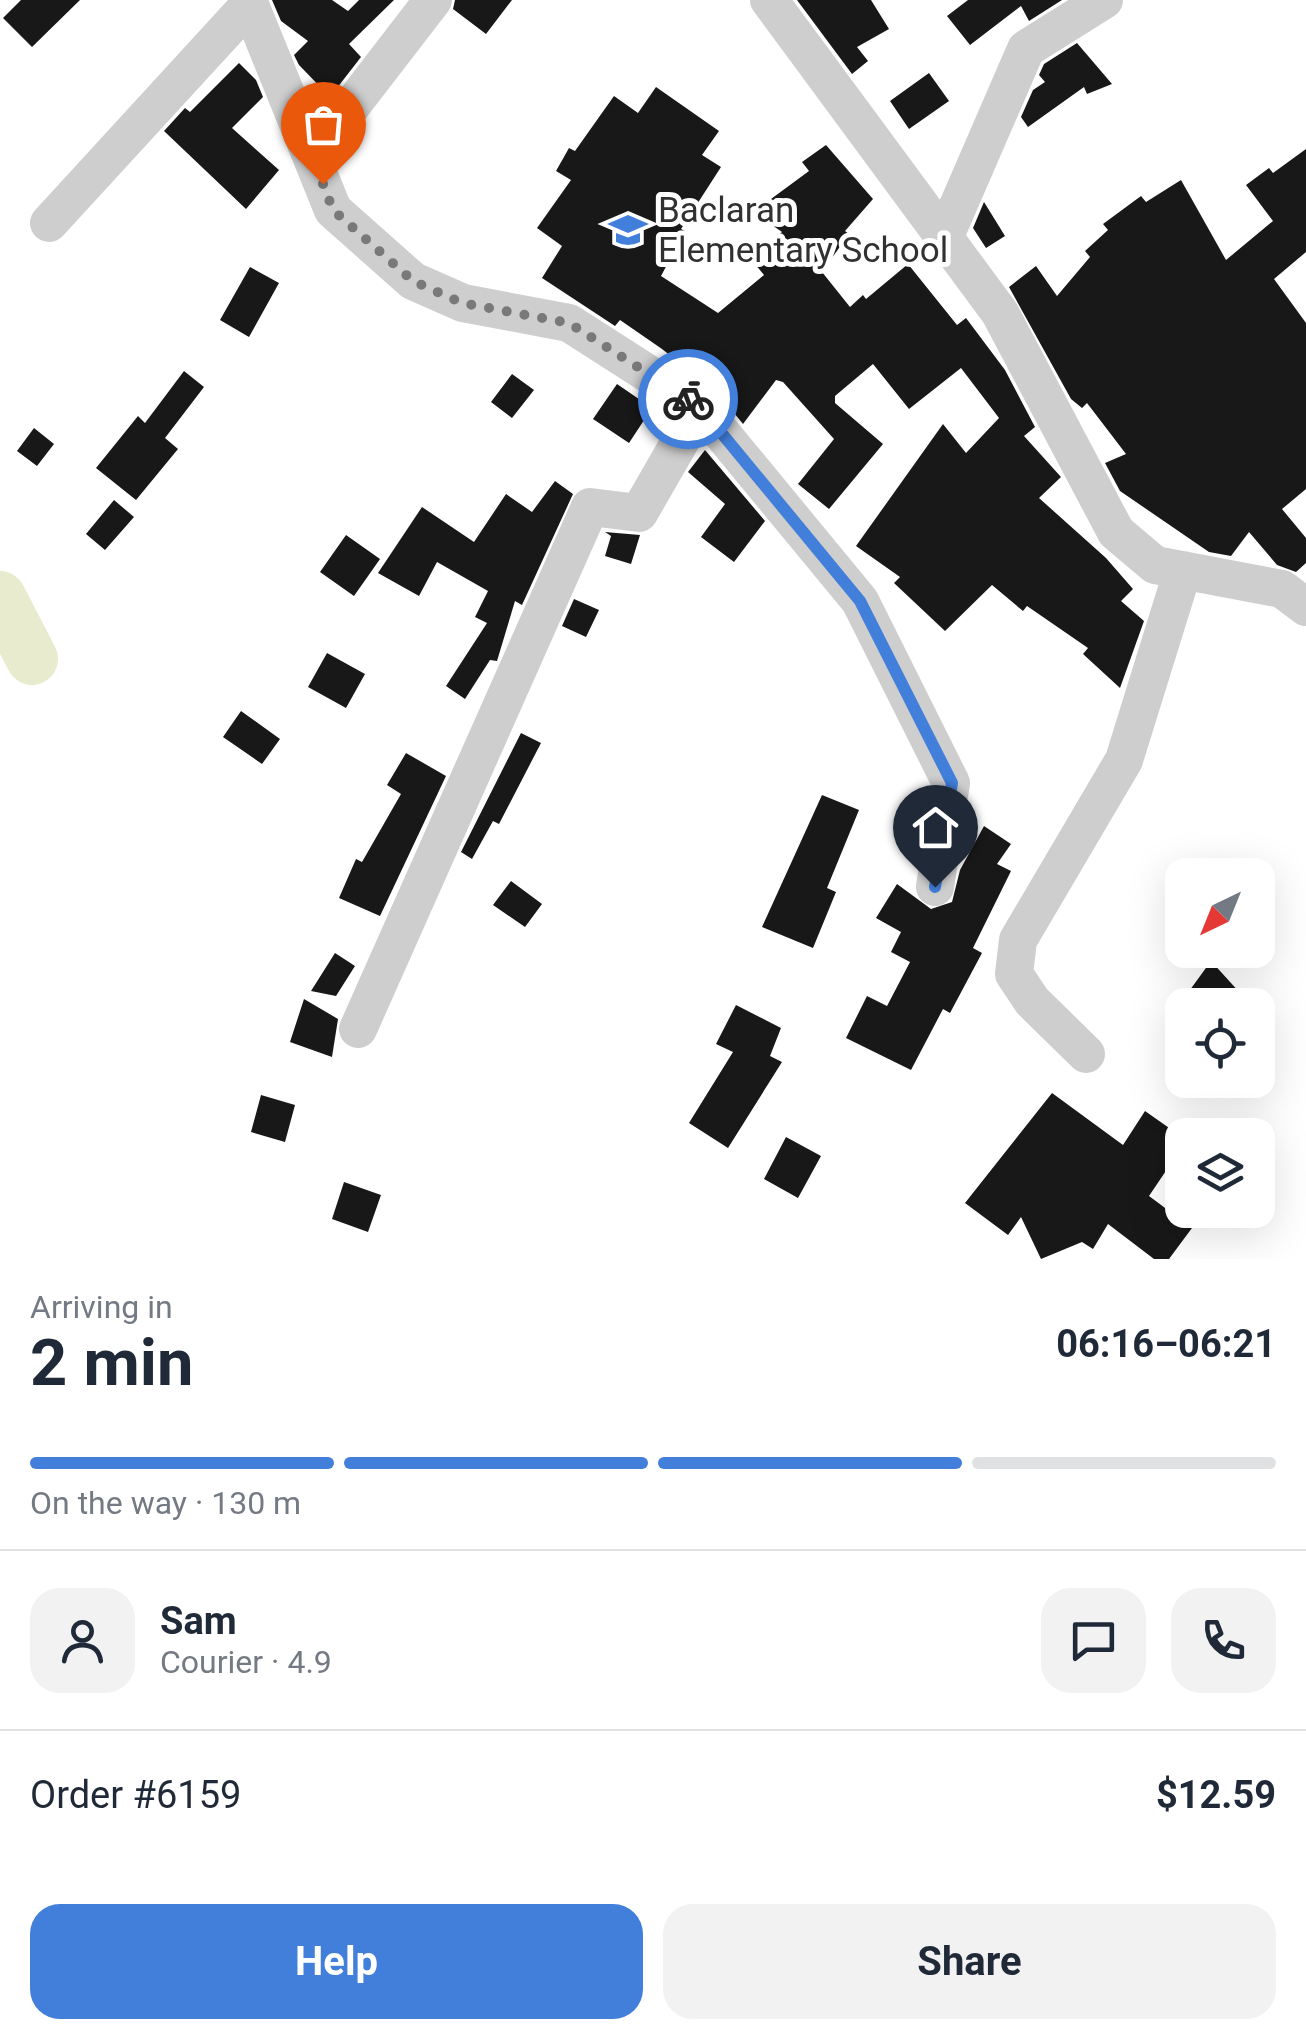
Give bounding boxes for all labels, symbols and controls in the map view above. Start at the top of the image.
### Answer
pin [281,82,366,185]
icon: bag [296,97,351,152]
place label: Baclaran Elementary School [658,190,948,271]
school or university icon: Baclaran Elementary School [607,209,649,251]
courier [638,349,738,449]
icon: bike [661,372,716,427]
pin [893,785,978,888]
icon: home [908,800,963,855]
north arrow [1165,858,1275,968]
map controls [1165,858,1275,1228]
button: locate [1165,988,1275,1098]
button: layers [1165,1118,1275,1228]
text: Arriving in [30,1288,173,1326]
text: 06:16–06:21 [1056,1322,1276,1366]
text: 2 min [30,1325,193,1401]
text: On the way · 130 m [30,1484,301,1522]
button: person [30,1588,135,1693]
button: chat [1041,1588,1146,1693]
button: phone [1171,1588,1276,1693]
text: Sam [160,1599,237,1643]
text: Courier · 4.9 [160,1643,332,1681]
text: Order #6159 [30,1773,241,1817]
text: $12.59 [1156,1773,1276,1817]
button: Help [30,1904,643,2019]
button: Share [663,1904,1276,2019]

